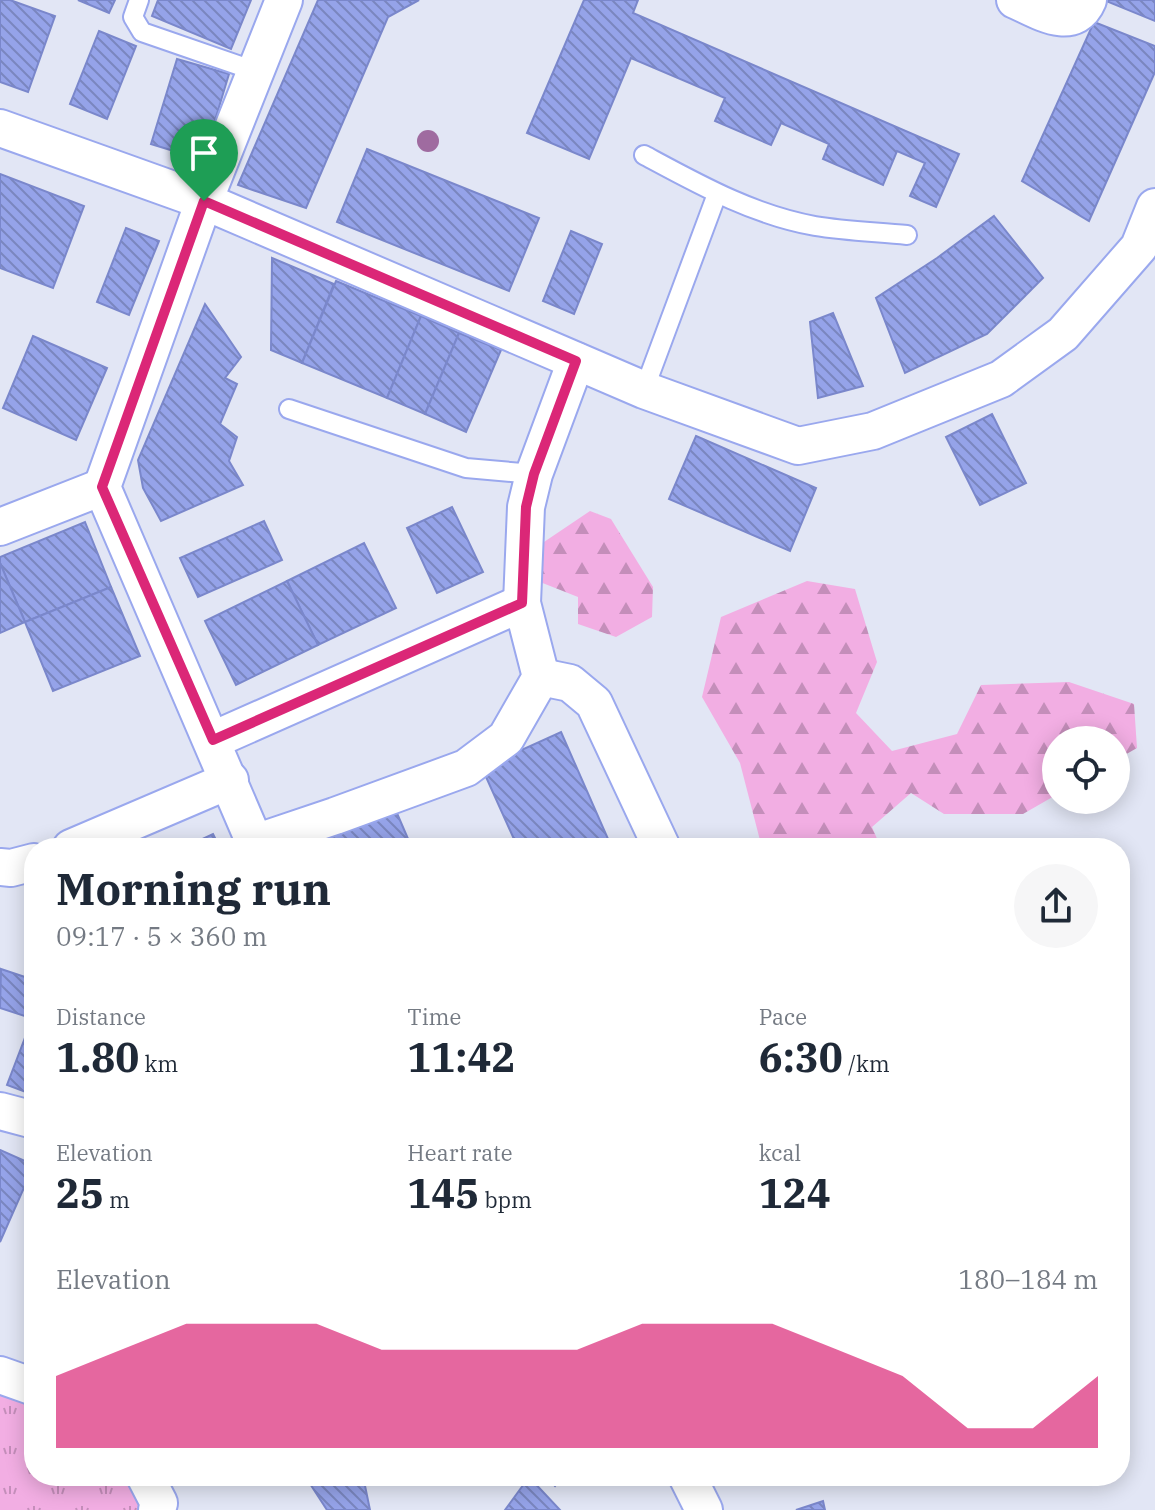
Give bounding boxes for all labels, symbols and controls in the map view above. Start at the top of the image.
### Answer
pin [170,119,238,201]
icon: arrive [182,131,226,175]
map controls [1042,726,1130,814]
button: locate [1042,726,1130,814]
text: Morning run [56,860,331,917]
button: share [1014,864,1098,948]
text: 09:17 · 5 × 360 m [56,919,267,953]
text: Distance [56,1002,146,1031]
text: Time [407,1002,461,1031]
text: Pace [759,1002,807,1031]
text: 1.80 [56,1031,139,1083]
text: 11:42 [407,1031,515,1083]
text: 6:30 [759,1031,843,1083]
text: km [139,1049,178,1078]
text: /km [843,1049,890,1078]
text: Elevation [56,1138,153,1167]
text: Heart rate [407,1138,513,1167]
text: kcal [759,1138,801,1167]
text: 25 [56,1167,104,1219]
text: 145 [407,1167,479,1219]
text: 124 [759,1167,831,1219]
text: m [104,1185,130,1214]
text: bpm [479,1185,532,1214]
text: Elevation [56,1262,171,1296]
text: 180–184 m [958,1262,1098,1296]

